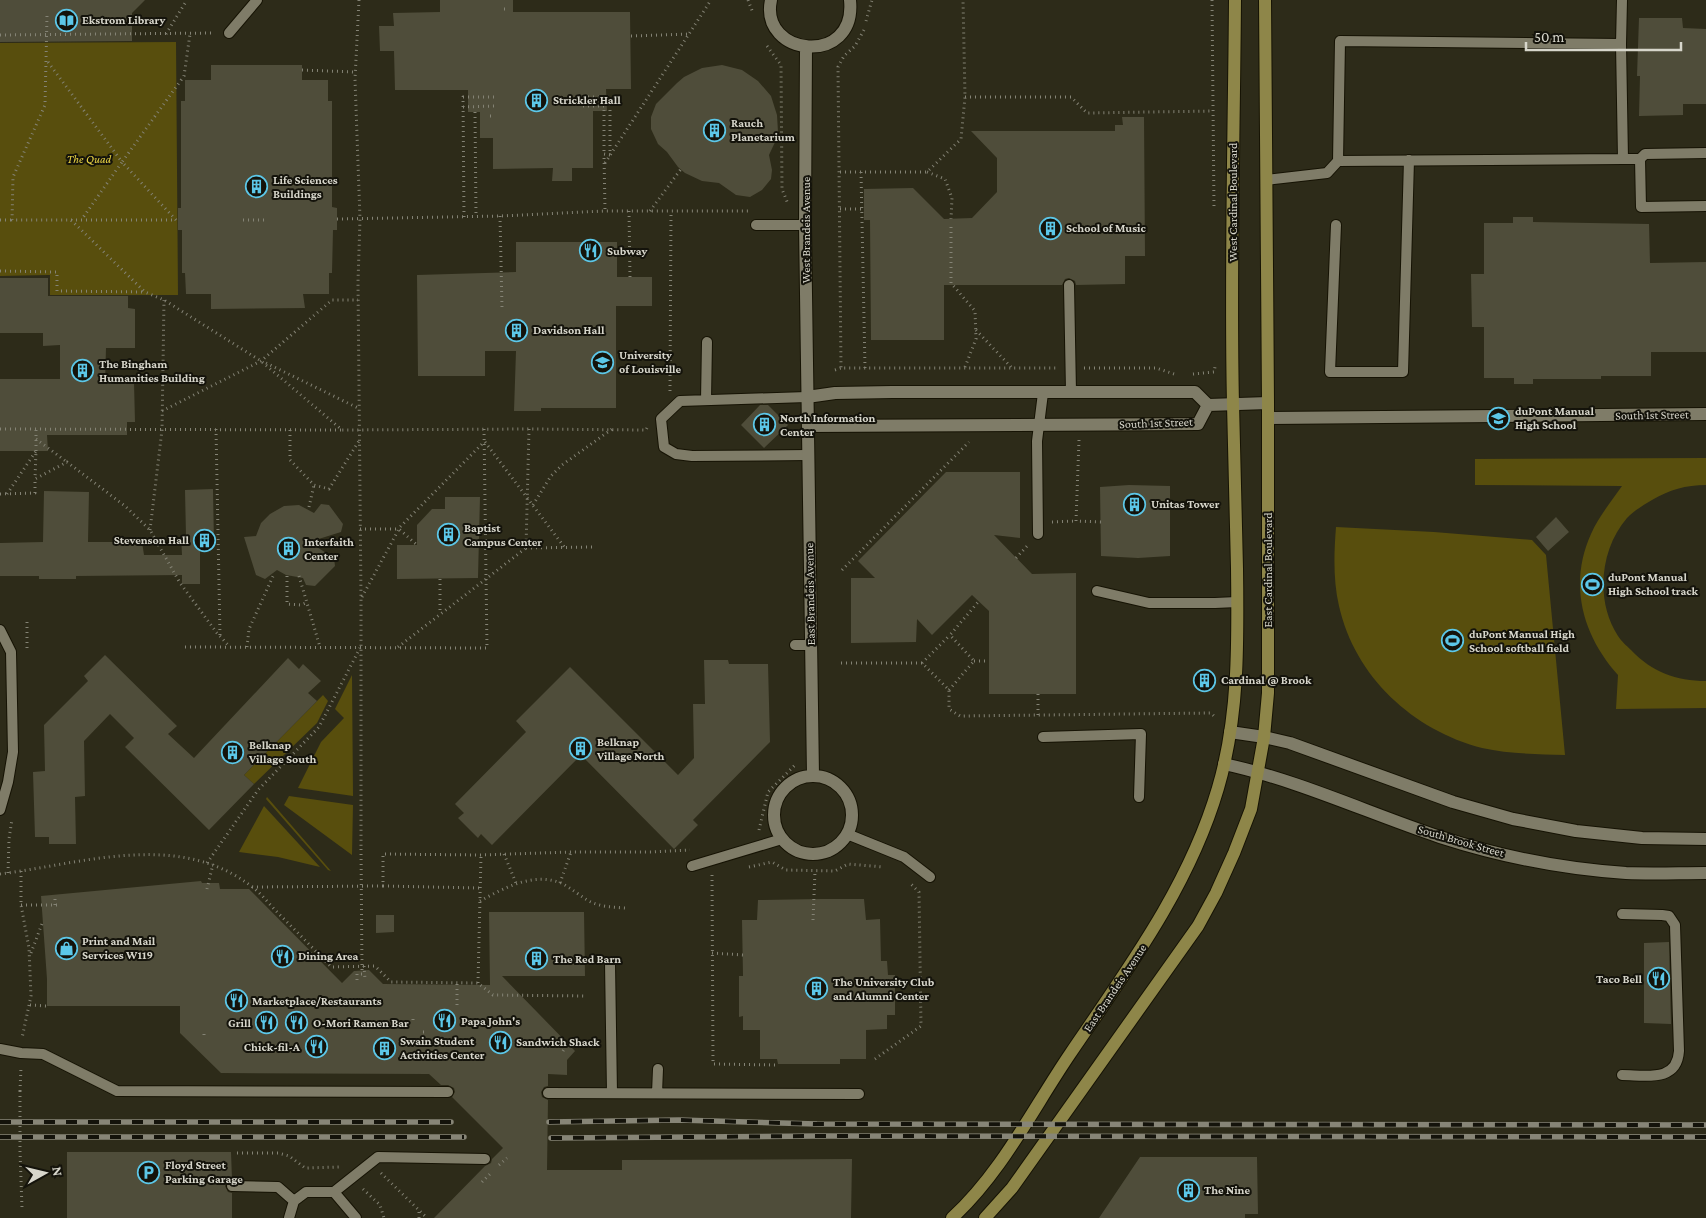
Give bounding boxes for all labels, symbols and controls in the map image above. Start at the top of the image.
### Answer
library icon: Ekstrom Library [54,8,78,32]
place label: Ekstrom Library [82,13,165,27]
scale bar [1526,20,1681,52]
text: 50 m [1534,29,1564,45]
building icon: Strickler Hall [525,88,549,112]
place label: Strickler Hall [553,93,621,107]
place label: Rauch Planetarium [731,116,796,144]
building icon: Rauch Planetarium [703,118,727,142]
street label: West Cardinal Boulevard [1226,142,1240,261]
park label: The Quad [67,152,112,166]
place label: Life Sciences Buildings [273,173,338,201]
building icon: Life Sciences Buildings [245,175,269,199]
street label: West Brandeis Avenue [799,177,813,283]
building icon: School of Music [1038,216,1062,240]
place label: School of Music [1066,221,1147,235]
restaurant icon: Subway [579,239,603,263]
place label: Subway [607,244,647,258]
building icon: Davidson Hall [505,318,529,342]
place label: Davidson Hall [533,323,605,337]
place label: University of Louisville [619,348,682,376]
school or university icon: University of Louisville [591,350,615,374]
place label: The Bingham Humanities Building [99,357,205,385]
building icon: The Bingham Humanities Building [71,359,95,383]
place label: duPont Manual High School [1515,404,1594,432]
school or university icon: duPont Manual High School [1487,406,1511,430]
street label: South 1st Street [1615,407,1690,423]
place label: North Information Center [780,411,875,439]
building icon: North Information Center [752,413,776,437]
street label: South 1st Street [1119,415,1194,431]
building icon: Unitas Tower [1123,492,1147,516]
place label: Unitas Tower [1151,497,1220,511]
street label: East Cardinal Boulevard [1261,512,1275,628]
place label: Baptist Campus Center [464,521,542,549]
building icon: Baptist Campus Center [436,523,460,547]
building icon: Stevenson Hall [193,528,217,552]
place label: Stevenson Hall [114,533,190,547]
place label: Interfaith Center [304,535,354,563]
building icon: Interfaith Center [276,537,300,561]
street label: East Brandeis Avenue [802,543,818,645]
place label: duPont Manual High School track [1608,570,1699,598]
sports icon: duPont Manual High School track [1580,572,1604,596]
place label: duPont Manual High School softball field [1469,627,1575,655]
sports icon: duPont Manual High School softball field [1441,629,1465,653]
building icon: Cardinal @ Brook [1193,668,1217,692]
place label: Cardinal @ Brook [1221,673,1312,687]
place label: Belknap Village North [596,735,665,763]
building icon: Belknap Village North [569,737,593,761]
place label: Belknap Village South [248,738,316,766]
building icon: Belknap Village South [221,740,245,764]
street label: South Brook Street [1416,822,1507,860]
place label: Print and Mail Services W119 [82,934,156,962]
shop icon: Print and Mail Services W119 [54,936,78,960]
street label: East Brandeis Avenue [1080,942,1150,1034]
restaurant icon: Dining Area [270,944,294,968]
building icon: The Red Barn [525,947,549,971]
place label: Dining Area [298,949,359,963]
place label: The Red Barn [553,952,621,966]
restaurant icon: Taco Bell [1646,967,1670,991]
place label: Taco Bell [1596,972,1643,986]
place label: The University Club and Alumni Center [833,975,935,1003]
building icon: The University Club and Alumni Center [805,977,829,1001]
restaurant icon: Marketplace/Restaurants [224,989,248,1013]
place label: Marketplace/Restaurants [252,994,382,1008]
restaurant icon: Papa John's [433,1009,457,1033]
restaurant icon: Grill [255,1011,279,1035]
restaurant icon: O-Mori Ramen Bar [285,1011,309,1035]
place label: Papa John's [461,1014,520,1028]
place label: Grill [228,1016,251,1030]
place label: O-Mori Ramen Bar [313,1016,409,1030]
restaurant icon: Sandwich Shack [488,1030,512,1054]
place label: Swain Student Activities Center [399,1034,485,1062]
restaurant icon: Chick-fil-A [304,1035,328,1059]
place label: Sandwich Shack [516,1035,600,1049]
building icon: Swain Student Activities Center [372,1036,396,1060]
place label: Chick-fil-A [244,1040,301,1054]
north arrow [20,1148,70,1198]
place label: Floyd Street Parking Garage [165,1158,243,1186]
parking icon: Floyd Street Parking Garage [137,1160,161,1184]
text: N [49,1165,67,1177]
building icon: The Nine [1176,1178,1200,1202]
place label: The Nine [1204,1183,1251,1197]

